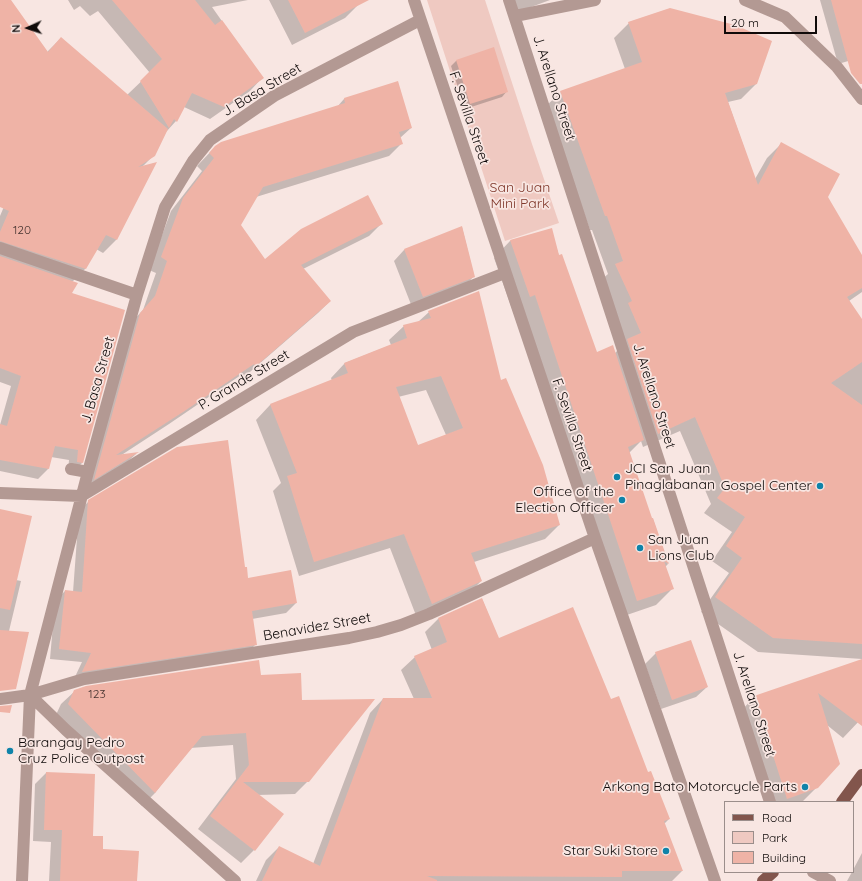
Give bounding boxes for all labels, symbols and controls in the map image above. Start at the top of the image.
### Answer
north arrow [8,8,48,48]
scale bar [726,8,819,34]
text: 20 m [731,15,759,30]
text: N [9,24,23,33]
street label: J. Arellano Street [529,33,579,143]
street label: J. Basa Street [219,60,305,120]
street label: F. Sevilla Street [445,69,493,167]
park label: San Juan Mini Park [490,180,550,212]
house number: 120 [13,223,31,237]
street label: J. Basa Street [78,335,118,425]
street label: J. Arellano Street [629,341,679,451]
street label: P. Grande Street [195,346,293,414]
street label: F. Sevilla Street [548,376,596,474]
place label: JCI San Juan Pinaglabanan [625,461,715,494]
marker: JCI San Juan Pinaglabanan [612,472,622,482]
place label: Gospel Center [721,478,812,494]
marker: Gospel Center [815,481,825,491]
place label: Office of the Election Officer [515,484,614,516]
marker: Office of the Election Officer [617,495,627,505]
place label: San Juan Lions Club [648,532,714,564]
marker: San Juan Lions Club [635,543,645,553]
street label: Benavidez Street [262,609,372,645]
street label: J. Arellano Street [729,649,779,759]
house number: 123 [88,687,106,701]
place label: Barangay Pedro Cruz Police Outpost [18,735,145,768]
marker: Barangay Pedro Cruz Police Outpost [5,746,15,756]
place label: Arkong Bato Motorcycle Parts [603,779,797,795]
marker: Arkong Bato Motorcycle Parts [800,782,810,792]
legend [724,801,854,873]
text: Road [762,810,792,825]
text: Park [762,830,787,845]
place label: Star Suki Store [564,843,658,859]
marker: Star Suki Store [661,846,671,856]
text: Building [762,850,806,865]

